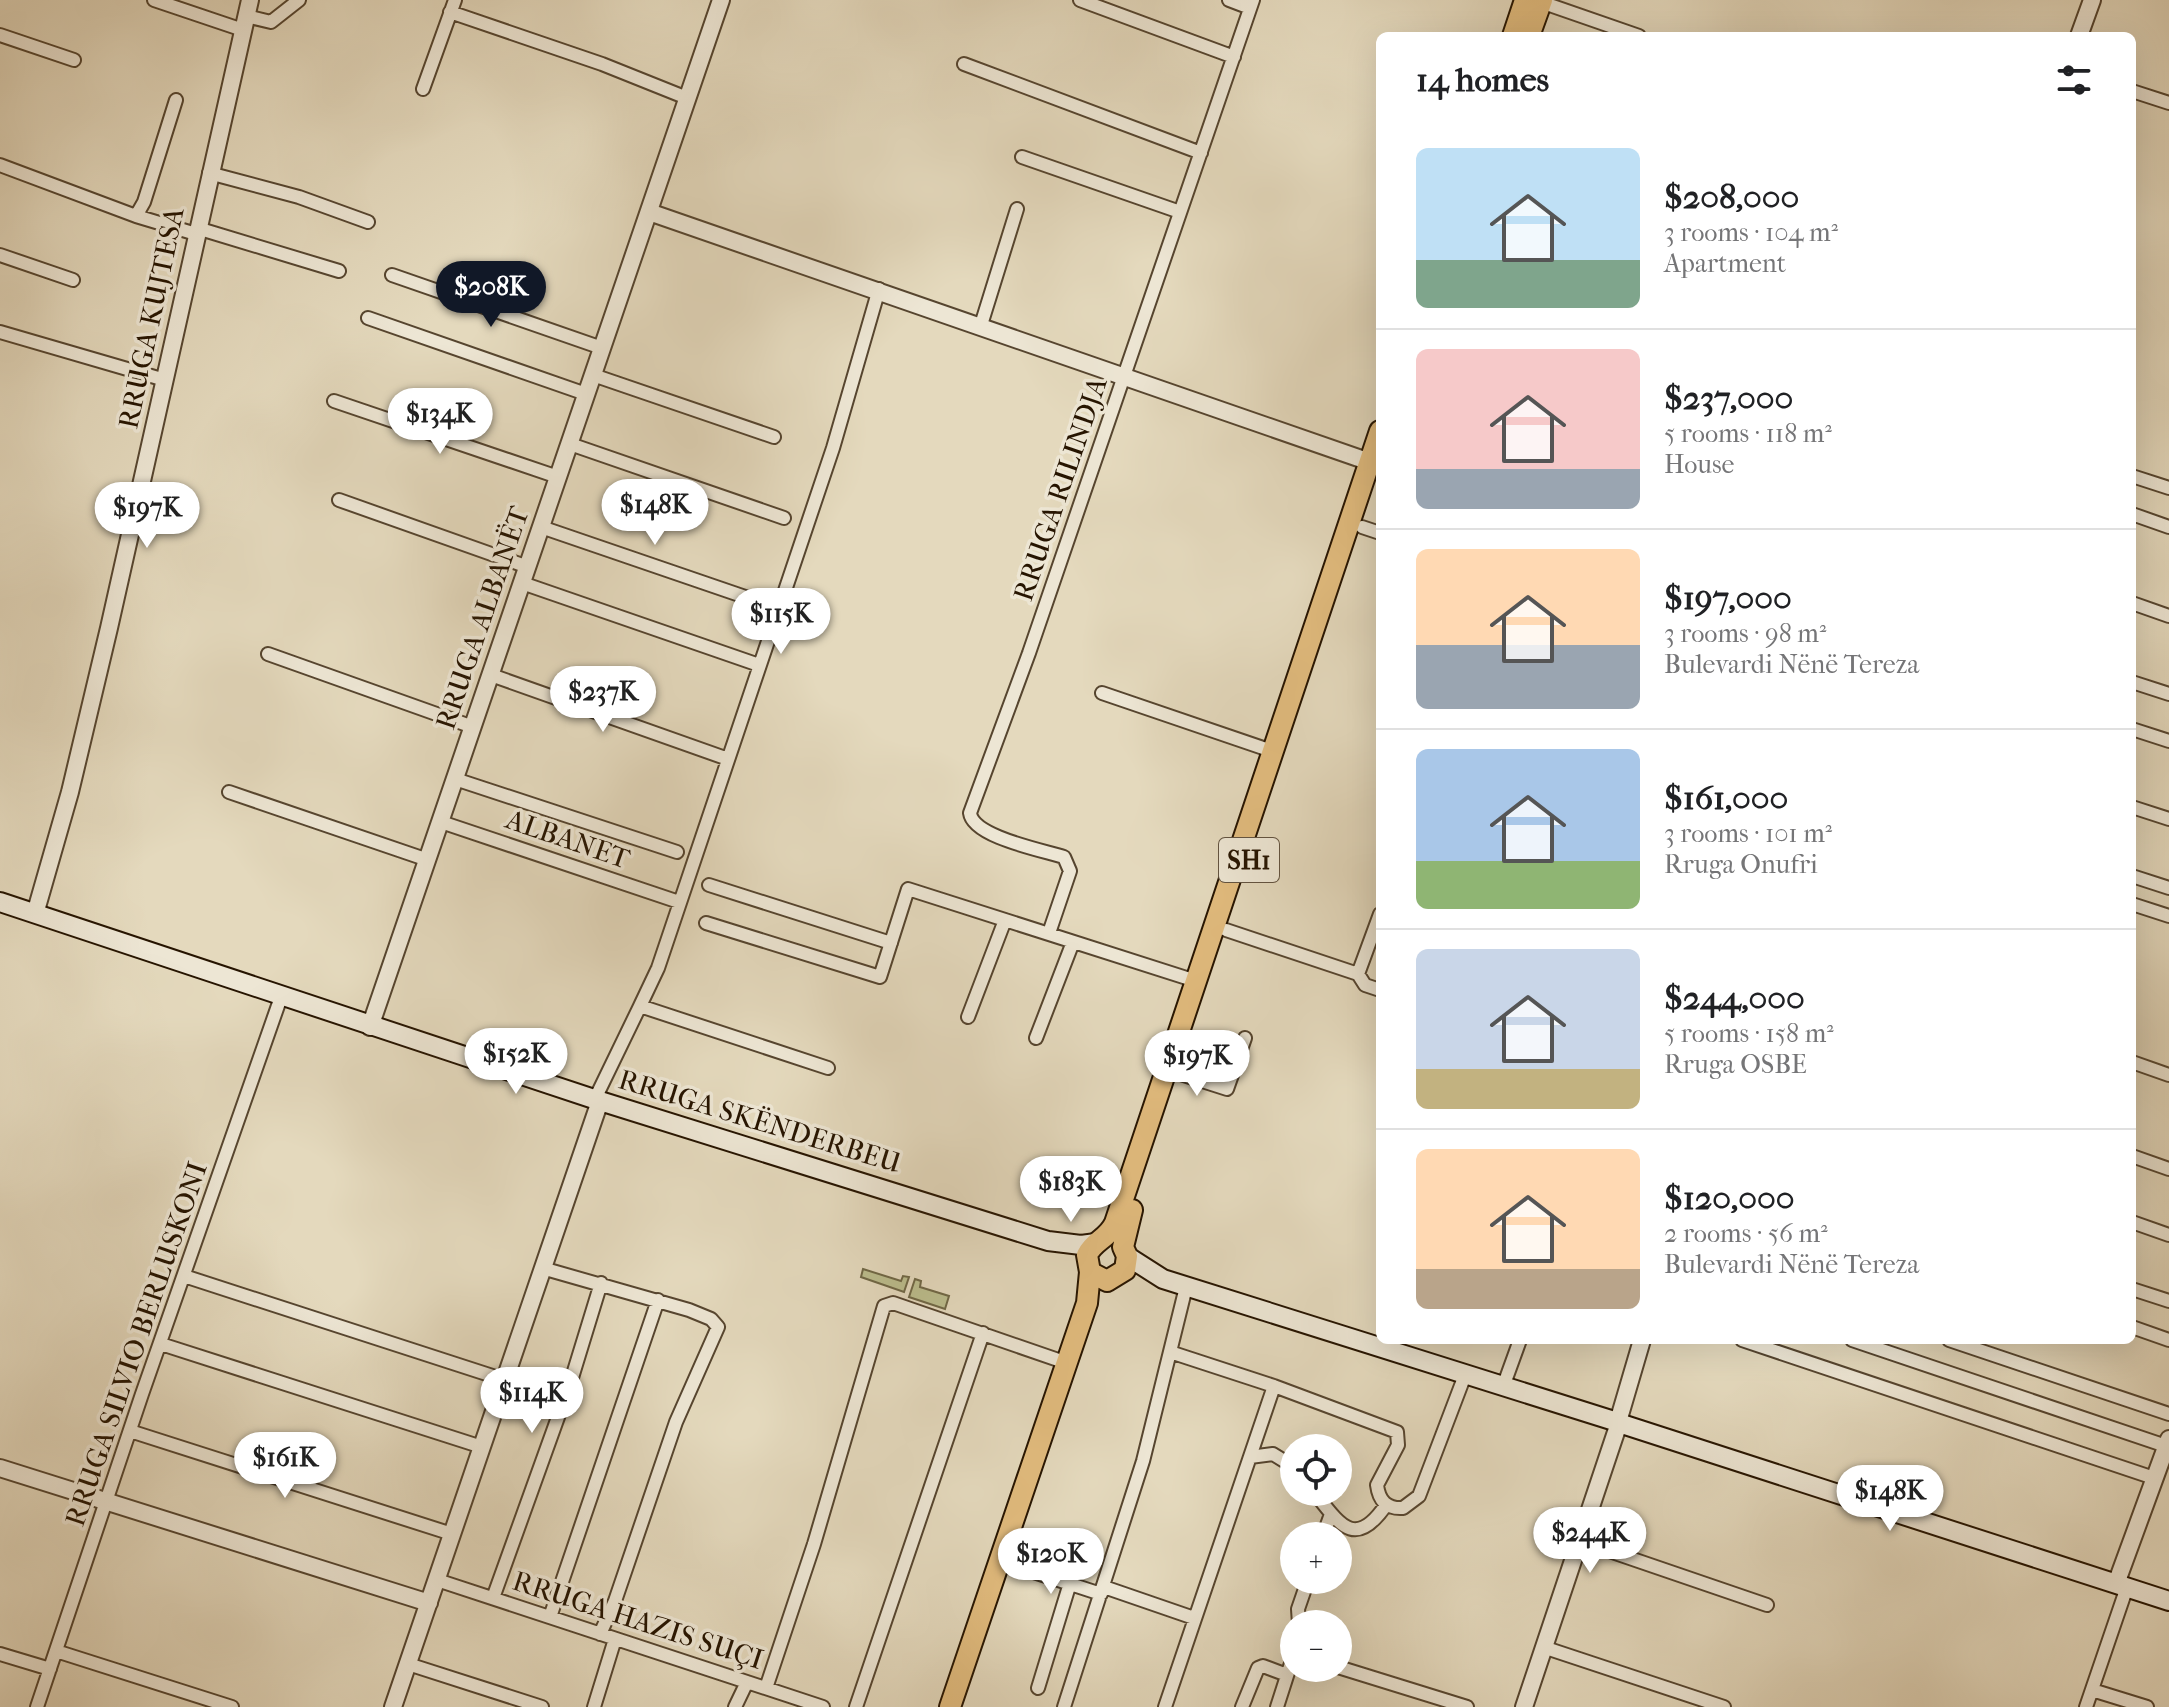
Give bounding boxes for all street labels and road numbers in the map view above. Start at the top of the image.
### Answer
street label: RRUGA KUJTESA [111,203,191,432]
street label: RRUGA RILINDJA [1006,372,1114,605]
street label: RRUGA ALBANËT [428,501,536,734]
street label: ALBANET [501,802,635,876]
road number: SH1 [1219,838,1279,882]
street label: RRUGA SKËNDERBEU [615,1062,905,1180]
street label: RRUGA SILVIO BERLUSKONI [58,1157,214,1531]
street label: RRUGA HAZIS SUÇI [509,1564,768,1676]

